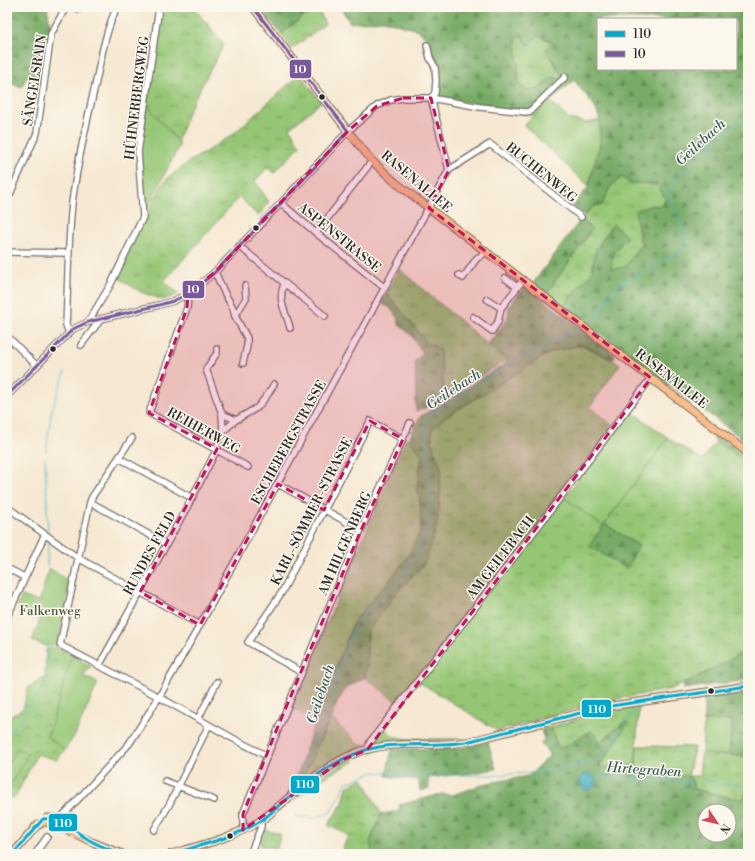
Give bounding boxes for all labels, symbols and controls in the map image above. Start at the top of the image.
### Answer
legend [597,18,737,70]
text: 110 [633,27,651,42]
street label: SÄNGELSRAIN [19,33,50,127]
street label: HÜHNERBERGWEG [120,35,153,161]
text: 10 [633,47,646,62]
line badge: 10 [289,59,312,79]
text: 10 [294,63,306,77]
unlabelled marker [317,92,327,102]
water label: Geilebach [672,115,730,170]
street label: BUCHENWEG [502,139,580,206]
street label: RASENALLEE [378,147,455,216]
street label: ASPENSTRASSE [294,199,384,276]
unlabelled marker [251,223,261,233]
line badge: 10 [182,280,205,299]
text: 10 [187,283,199,297]
unlabelled marker [48,344,58,354]
street label: RASENALLEE [632,345,711,412]
water label: Geilebach [423,365,484,414]
street label: ESCHEBERGSTRASSE [248,377,330,507]
street label: REIHERWEG [164,404,243,458]
street label: KARL-SÖMMER-STRASSE [267,434,356,588]
street label: AM HILGENBERG [314,489,375,599]
street label: RUNDES FELD [120,509,180,598]
street label: AM GEILEBACH [463,513,538,603]
park label: Falkenweg [19,603,81,619]
water label: Geilebach [303,662,339,726]
unlabelled marker [706,686,716,696]
line badge: 110 [581,699,612,718]
text: 110 [588,703,606,717]
water label: Hirtegraben [605,758,682,782]
line badge: 110 [290,775,320,794]
text: 110 [296,778,314,792]
north arrow [697,803,737,843]
line badge: 110 [48,813,78,832]
text: 110 [54,817,72,831]
text: N [716,821,733,836]
unlabelled marker [225,831,235,841]

